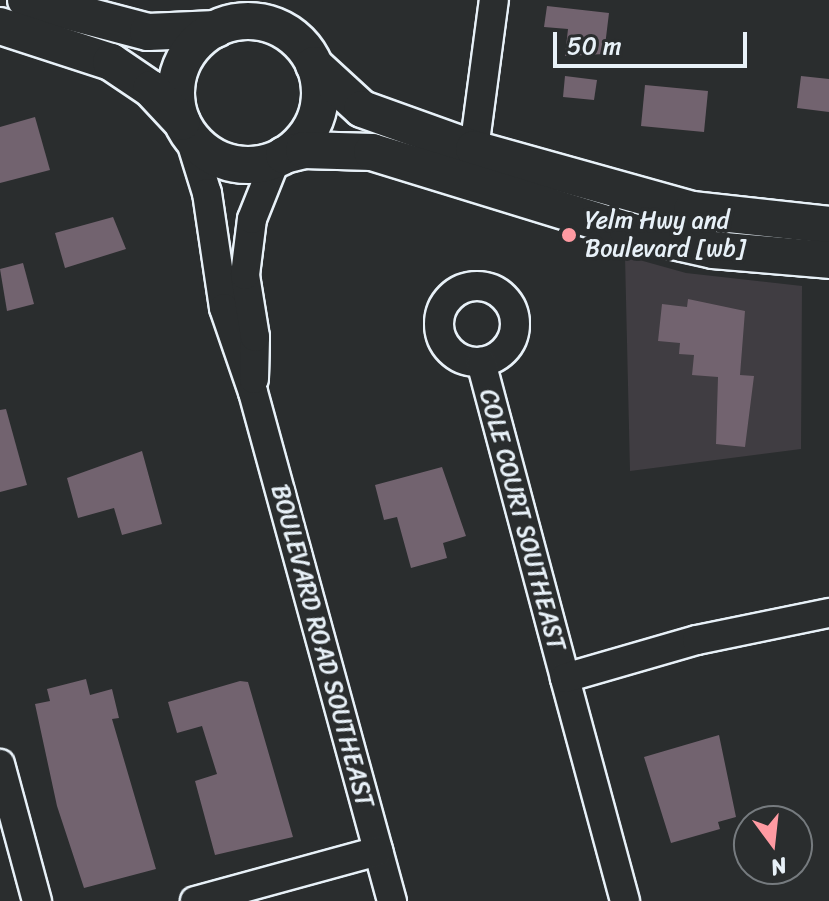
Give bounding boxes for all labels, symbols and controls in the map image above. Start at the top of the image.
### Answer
scale bar [557,16,751,66]
text: 50 m [567,25,622,67]
place label: Yelm Hwy and Boulevard [wb] [585,207,746,263]
marker: Yelm Hwy and Boulevard [wb] [560,226,578,244]
street label: COLE COURT SOUTHEAST [473,384,571,656]
street label: BOULEVARD ROAD SOUTHEAST [265,480,379,812]
north arrow [733,805,813,885]
text: N [766,846,791,888]

